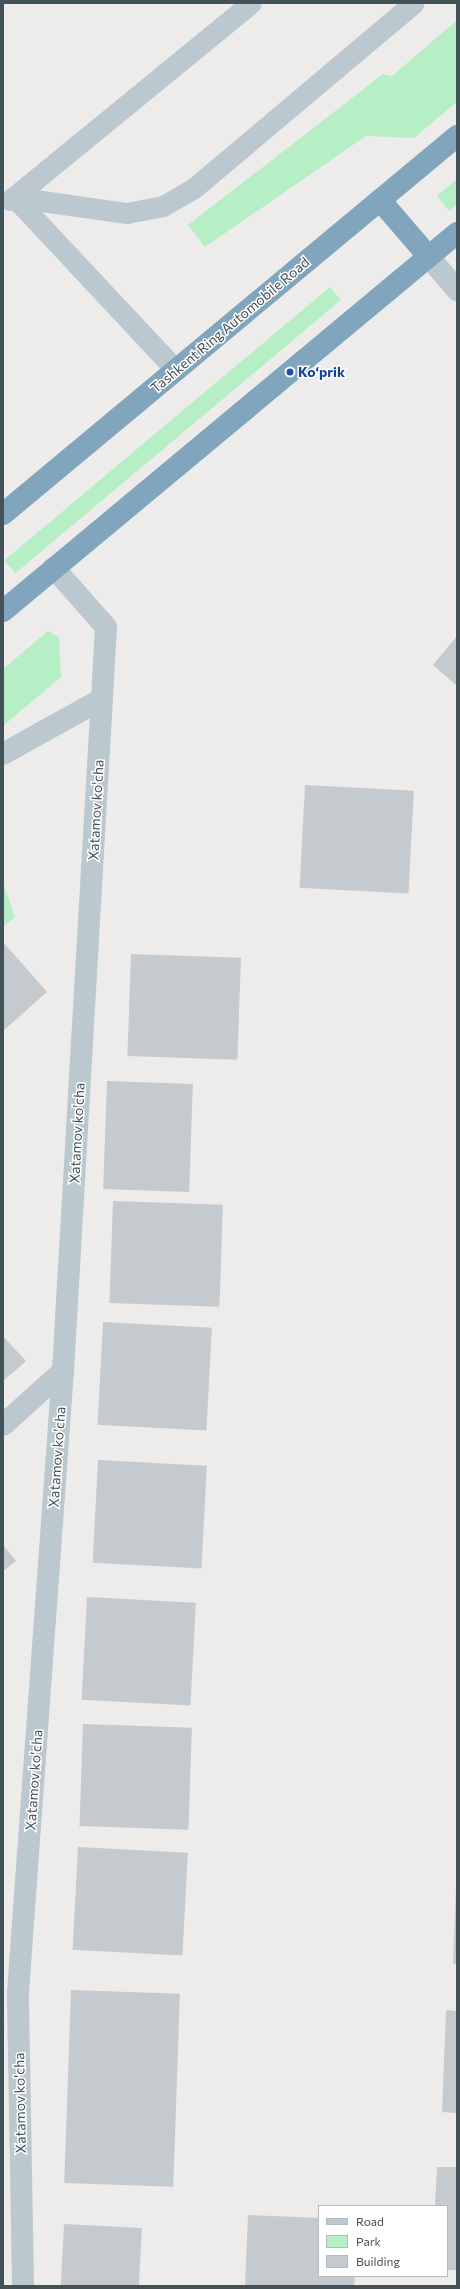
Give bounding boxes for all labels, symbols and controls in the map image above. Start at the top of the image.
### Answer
street label: Tashkent Ring Automobile Road [147,254,313,396]
place label: Koʻprik [298,364,345,380]
marker: Koʻprik [285,367,295,377]
street label: Xatamov ko'cha [85,759,107,861]
street label: Xatamov ko'cha [66,1082,88,1184]
street label: Xatamov ko'cha [45,1406,69,1508]
street label: Xatamov ko'cha [22,1729,46,1831]
street label: Xatamov ko'cha [11,2052,29,2154]
legend [318,2205,448,2277]
text: Road [356,2214,384,2228]
text: Park [356,2234,381,2248]
text: Building [356,2254,400,2268]

